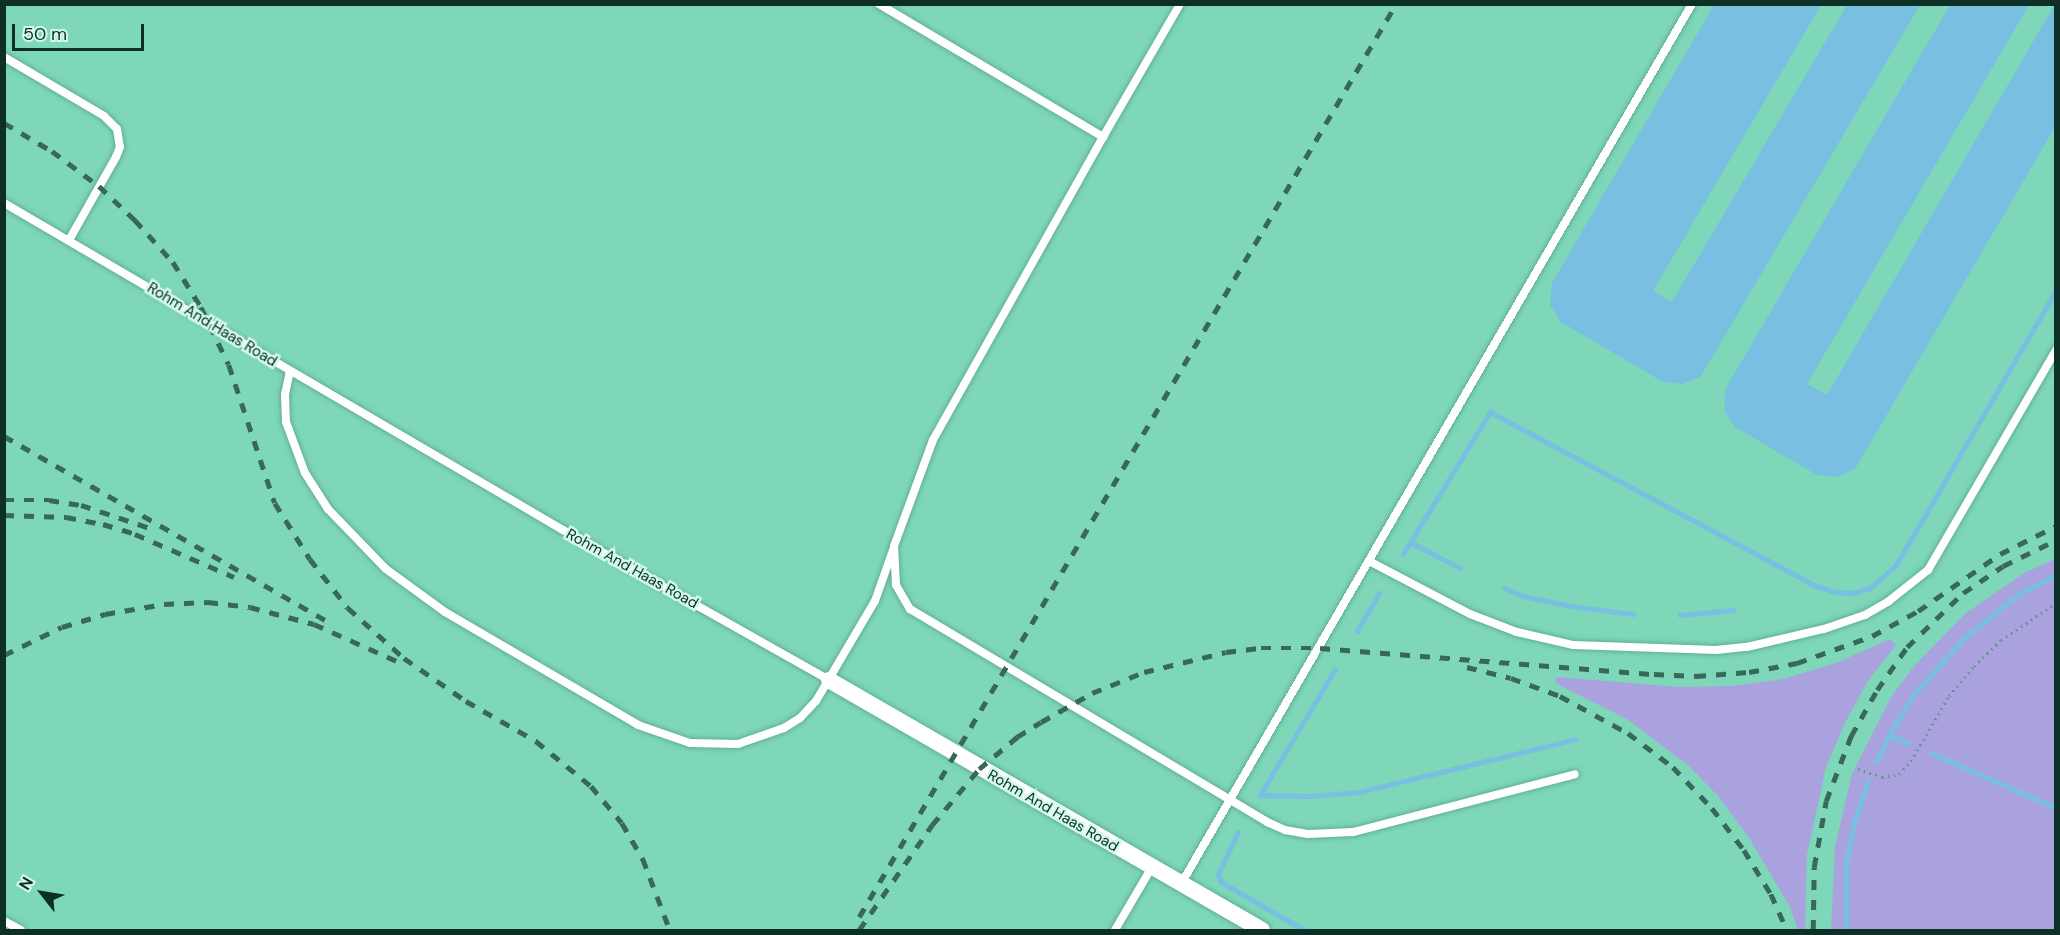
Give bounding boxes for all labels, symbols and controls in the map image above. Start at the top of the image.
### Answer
scale bar [15,12,147,50]
text: 50 m [23,22,67,46]
street label: Rohm And Haas Road [144,279,280,371]
street label: Rohm And Haas Road [563,525,701,613]
street label: Rohm And Haas Road [984,766,1122,856]
north arrow [12,863,72,923]
text: N [14,873,38,894]

